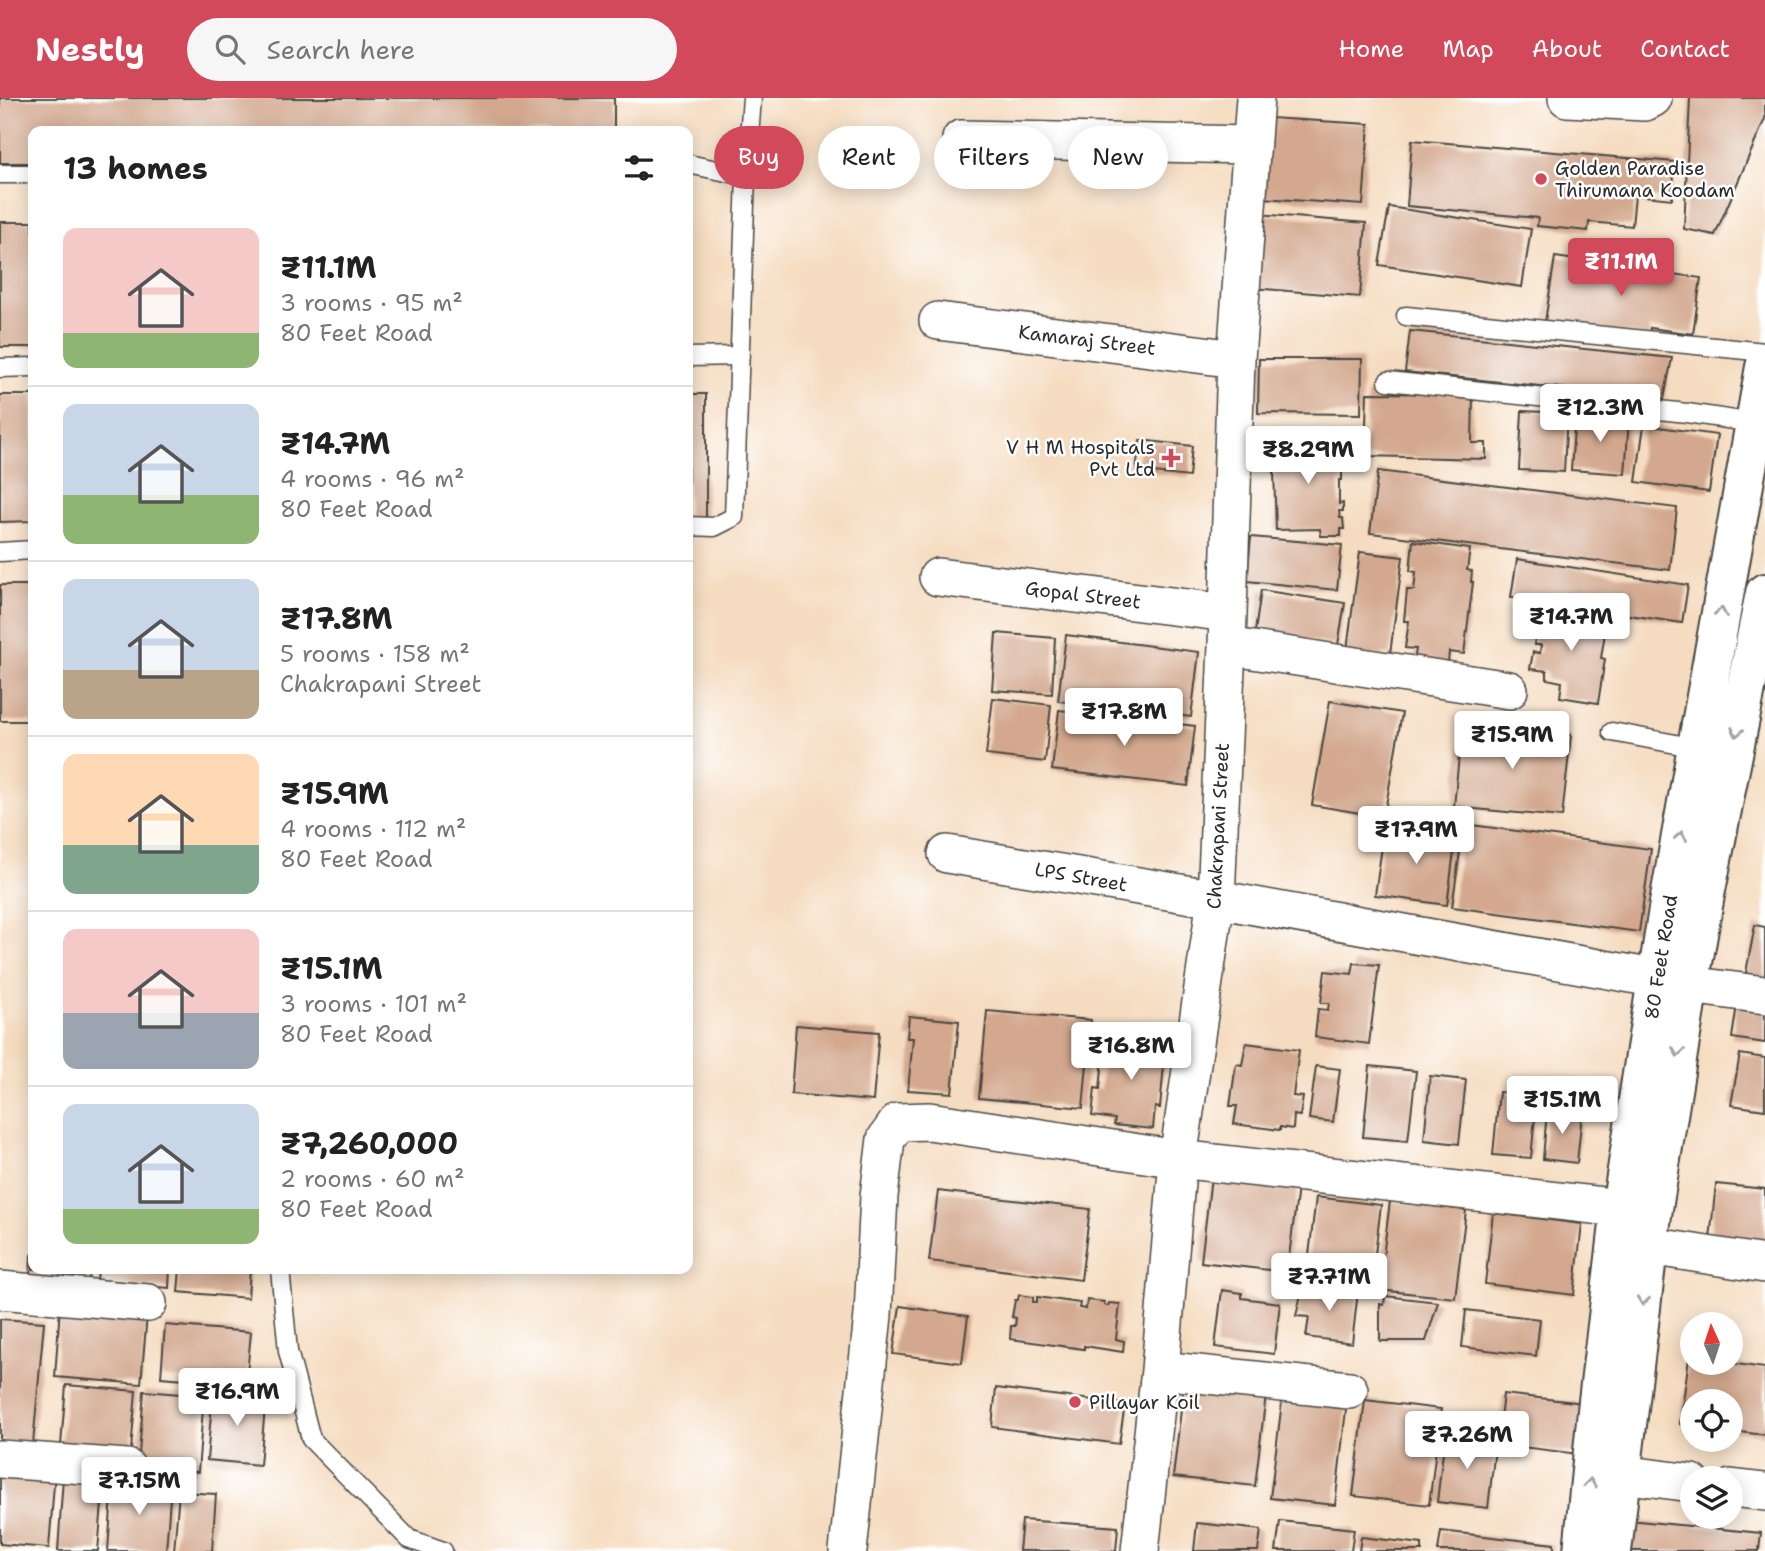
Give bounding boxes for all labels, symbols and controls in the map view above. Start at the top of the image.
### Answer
search box [187,18,677,81]
text: Nestly [35,27,145,72]
icon: search [211,30,249,68]
text: Search here [267,32,415,67]
text: Home [1338,33,1404,65]
text: Map [1442,33,1494,65]
text: About [1532,33,1602,65]
text: Contact [1640,33,1730,65]
chip: Buy [714,126,804,189]
chip: Rent [818,126,920,189]
chip: Filters [934,126,1054,189]
chip: New [1068,126,1168,189]
text: 13 homes [63,148,208,189]
icon: filters [620,149,658,187]
place label: Golden Paradise Thirumana Koodam [1555,156,1735,203]
marker: Golden Paradise Thirumana Koodam [1533,171,1549,187]
pin: ₹11.1M [1564,238,1678,298]
text: ₹11.1M [1584,246,1658,276]
text: ₹11.1M [280,247,376,288]
icon: home [119,256,203,340]
text: 3 rooms · 95 m² [280,288,463,318]
text: 80 Feet Road [280,318,433,348]
street label: Kamaraj Street [1017,319,1157,361]
pin: ₹12.3M [1543,384,1657,444]
text: ₹12.3M [1556,392,1644,422]
text: ₹14.7M [280,423,390,464]
pin: ₹8.29M [1251,426,1365,486]
icon: home [119,432,203,516]
text: ₹8.29M [1262,434,1354,464]
place label: V H M Hospitals Pvt Ltd [1006,435,1155,482]
marker: V H M Hospitals Pvt Ltd [1161,448,1181,468]
text: 4 rooms · 96 m² [280,464,465,494]
text: 80 Feet Road [280,494,433,524]
street label: Gopal Street [1024,575,1142,615]
pin: ₹14.7M [1514,594,1628,653]
text: ₹17.8M [280,598,393,639]
text: ₹14.7M [1529,601,1613,631]
one-way arrow [1713,606,1728,618]
icon: home [119,607,203,691]
text: 5 rooms · 158 m² [280,639,470,669]
text: Chakrapani Street [280,669,482,699]
pin: ₹17.8M [1067,688,1181,748]
text: ₹17.8M [1081,696,1167,726]
pin: ₹15.9M [1455,712,1569,771]
text: ₹15.9M [1470,719,1554,749]
one-way arrow [1731,726,1746,738]
street label: Chakrapani Street [1201,742,1235,910]
text: ₹15.9M [280,773,389,814]
icon: home [119,782,203,866]
pin: ₹17.9M [1359,806,1473,866]
text: 4 rooms · 112 m² [280,814,466,844]
text: ₹17.9M [1374,814,1458,844]
one-way arrow [1673,830,1688,842]
text: 80 Feet Road [280,844,433,874]
street label: LPS Street [1033,857,1129,897]
street label: 80 Feet Road [1639,893,1683,1021]
text: ₹15.1M [280,948,382,989]
icon: home [119,957,203,1041]
text: 3 rooms · 101 m² [280,989,467,1019]
text: 80 Feet Road [280,1019,433,1049]
pin: ₹16.8M [1074,1023,1188,1082]
text: ₹16.8M [1087,1030,1175,1060]
one-way arrow [1671,1046,1686,1058]
pin: ₹15.1M [1505,1076,1619,1136]
text: ₹15.1M [1523,1084,1601,1114]
text: ₹7,260,000 [280,1123,458,1164]
icon: home [119,1132,203,1216]
text: 2 rooms · 60 m² [280,1164,465,1194]
text: 80 Feet Road [280,1194,433,1224]
pin: ₹7.71M [1272,1254,1386,1313]
text: ₹7.71M [1287,1261,1371,1291]
one-way arrow [1635,1296,1650,1307]
north arrow [1680,1312,1743,1376]
map controls [1680,1312,1743,1529]
pin: ₹16.9M [180,1368,294,1428]
text: ₹16.9M [194,1376,280,1406]
button: locate [1680,1389,1743,1452]
place label: Pillayar Koil [1089,1390,1200,1415]
marker: Pillayar Koil [1067,1394,1083,1410]
pin: ₹7.26M [1410,1412,1524,1471]
text: ₹7.26M [1421,1419,1513,1449]
pin: ₹7.15M [82,1458,196,1517]
text: ₹7.15M [97,1465,181,1495]
button: layers [1680,1466,1743,1529]
one-way arrow [1582,1477,1597,1488]

